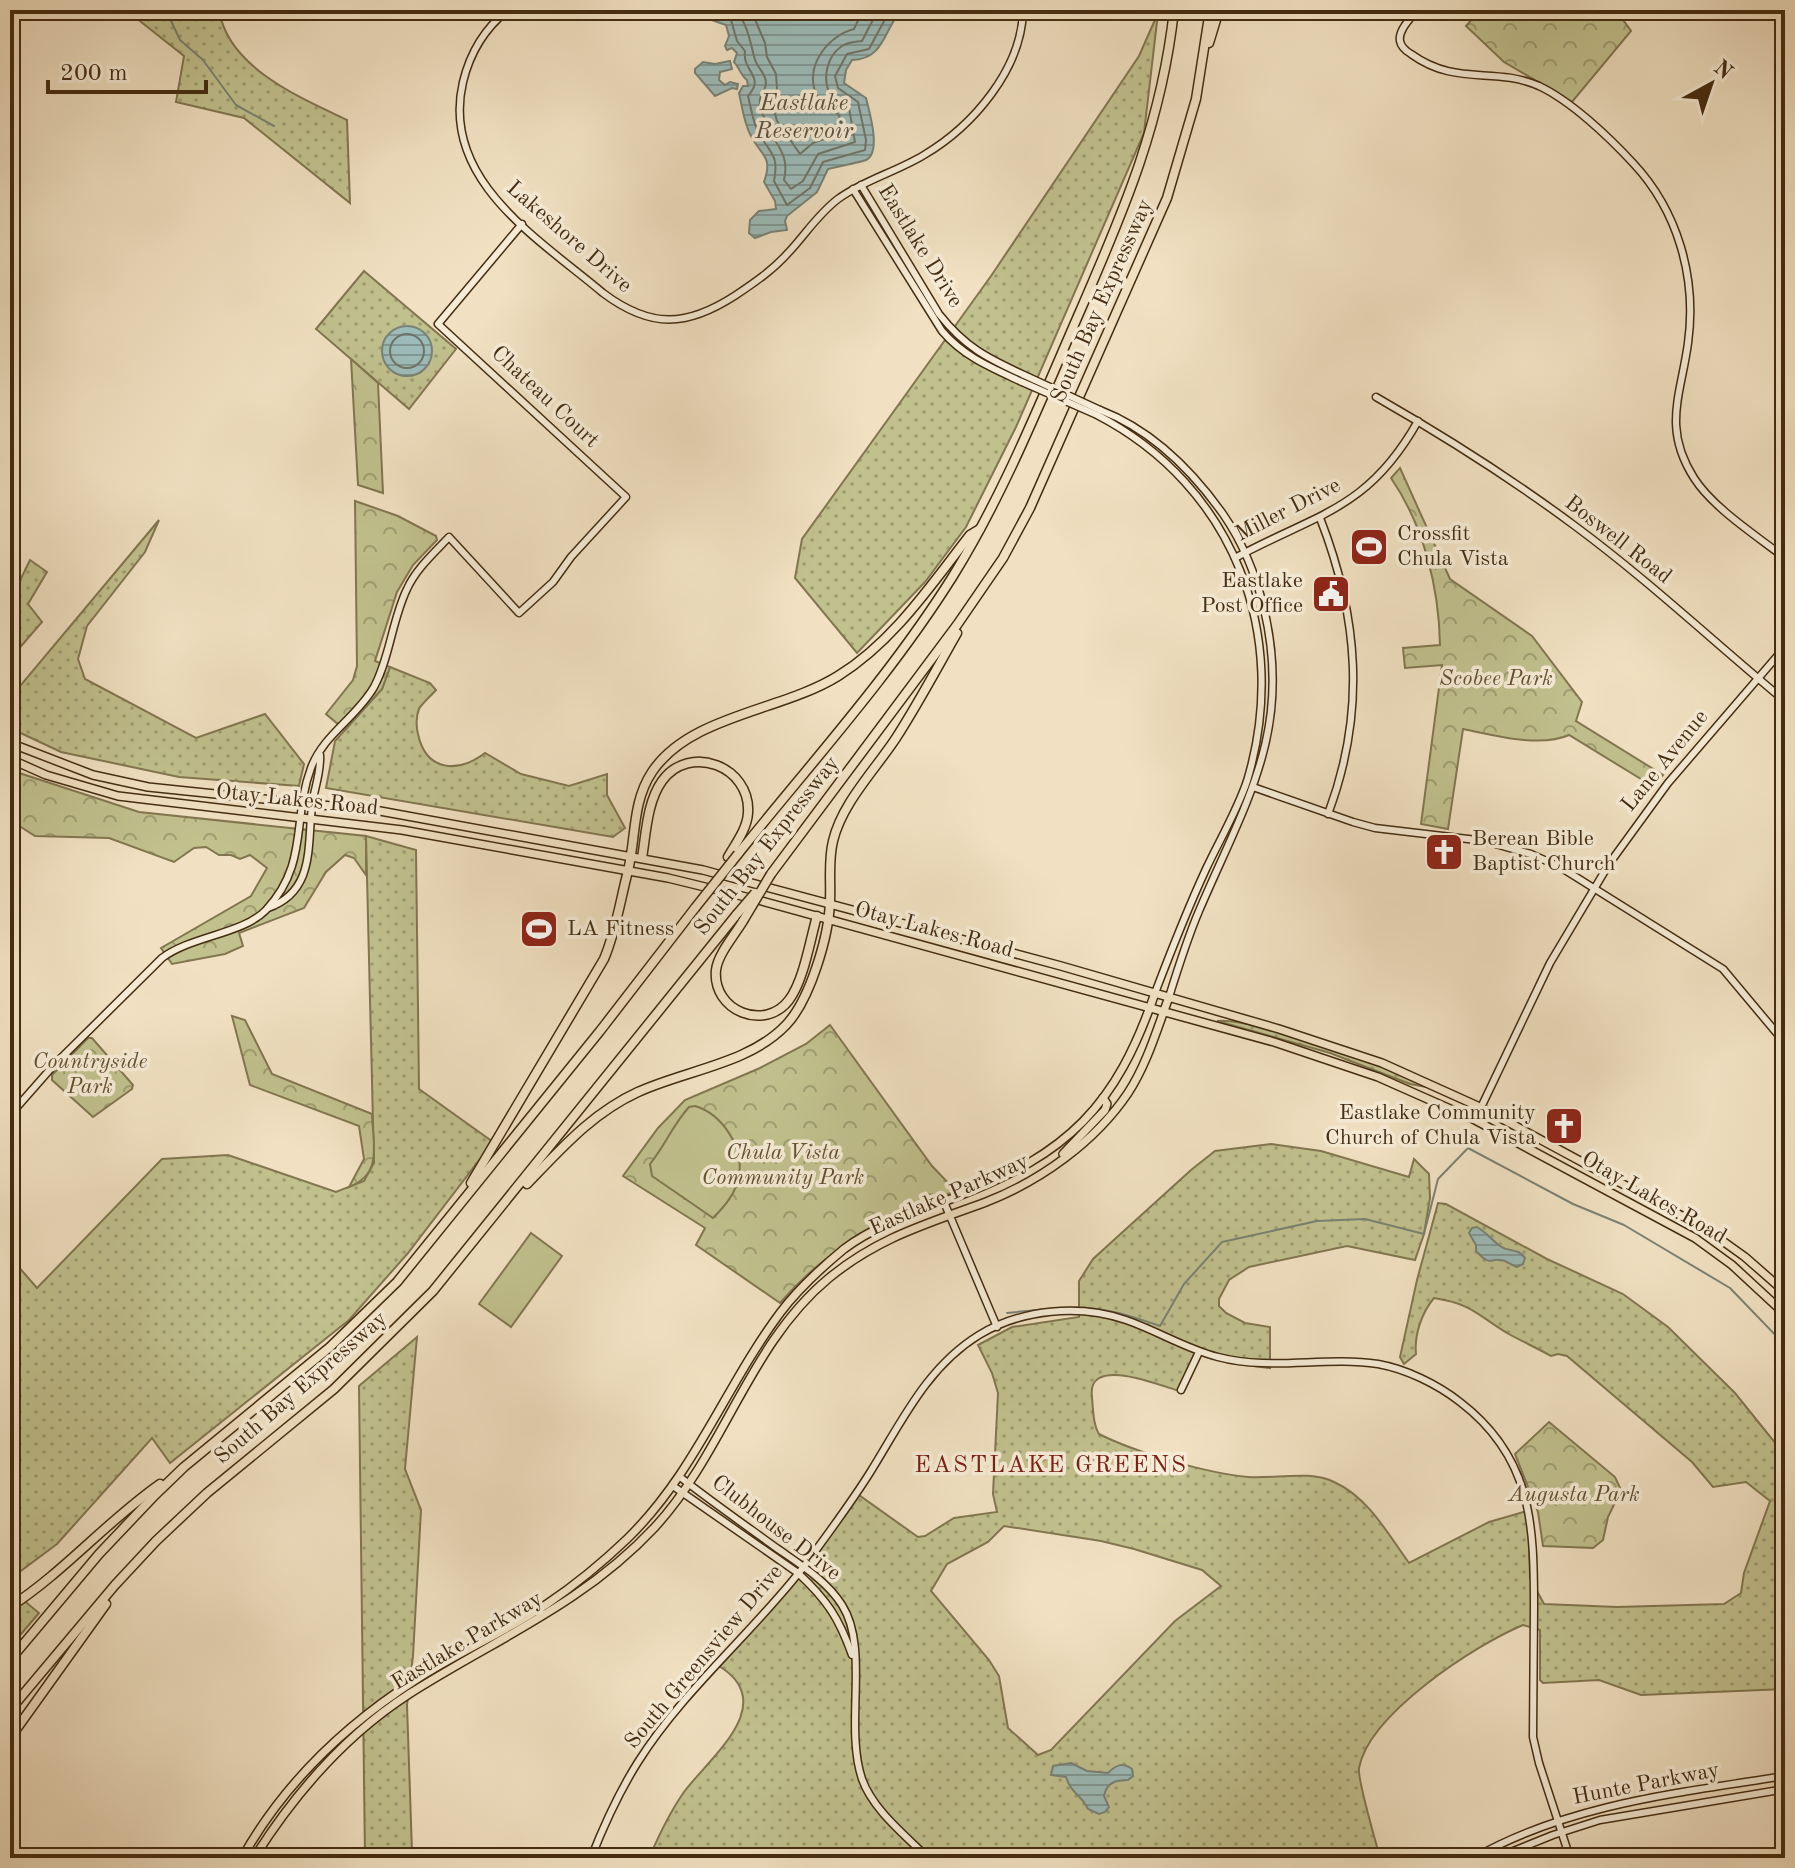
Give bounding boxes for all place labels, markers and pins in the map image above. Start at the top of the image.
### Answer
place label: Crossfit Chula Vista [1397,523,1509,570]
sports icon: Crossfit Chula Vista [1348,526,1390,568]
place label: Eastlake Post Office [1201,570,1303,617]
public building icon: Eastlake Post Office [1310,573,1352,615]
place label: Berean Bible Baptist Church [1472,828,1616,875]
church icon: Berean Bible Baptist Church [1423,831,1465,873]
sports icon: LA Fitness [518,908,560,950]
place label: LA Fitness [567,918,674,940]
place label: Eastlake Community Church of Chula Vista [1325,1102,1536,1149]
church icon: Eastlake Community Church of Chula Vista [1543,1105,1585,1147]

